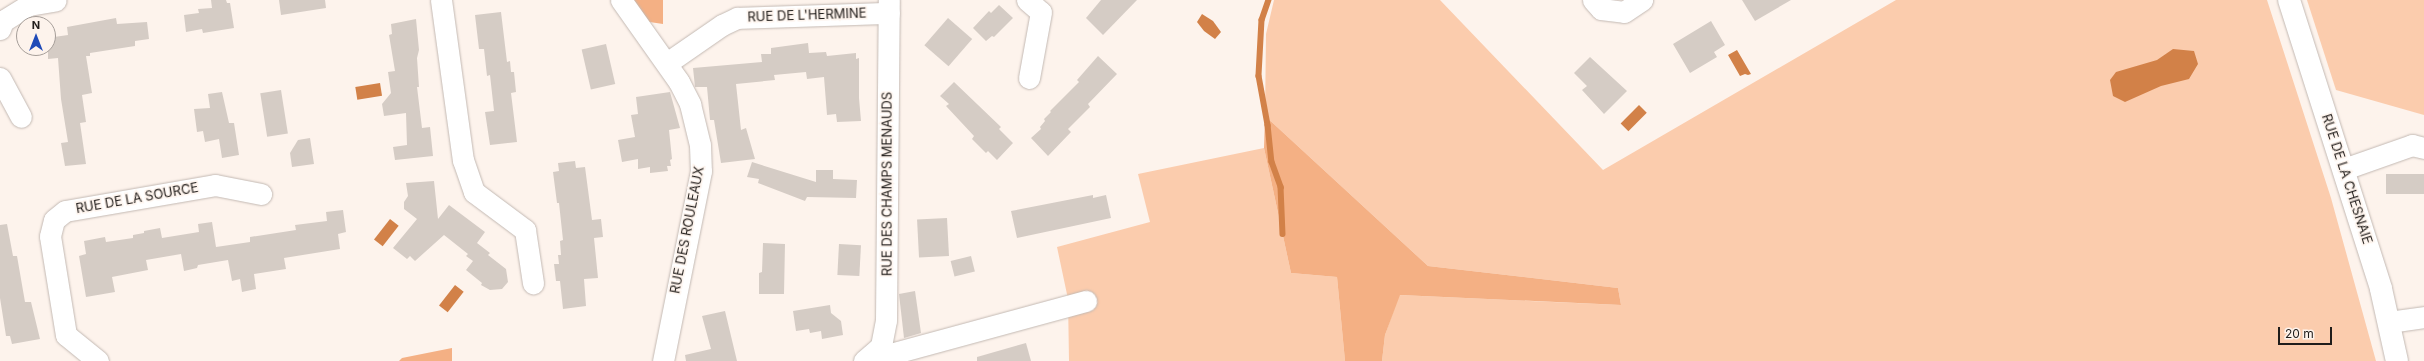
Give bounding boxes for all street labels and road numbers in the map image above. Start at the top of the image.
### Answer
street label: RUE DE L'HERMINE [747,5,867,25]
street label: RUE DES CHAMPS MENAUDS [879,92,895,276]
street label: RUE DE LA CHESNAIE [2319,112,2375,246]
street label: RUE DES ROULEAUX [667,165,707,295]
street label: RUE DE LA SOURCE [75,180,199,216]

